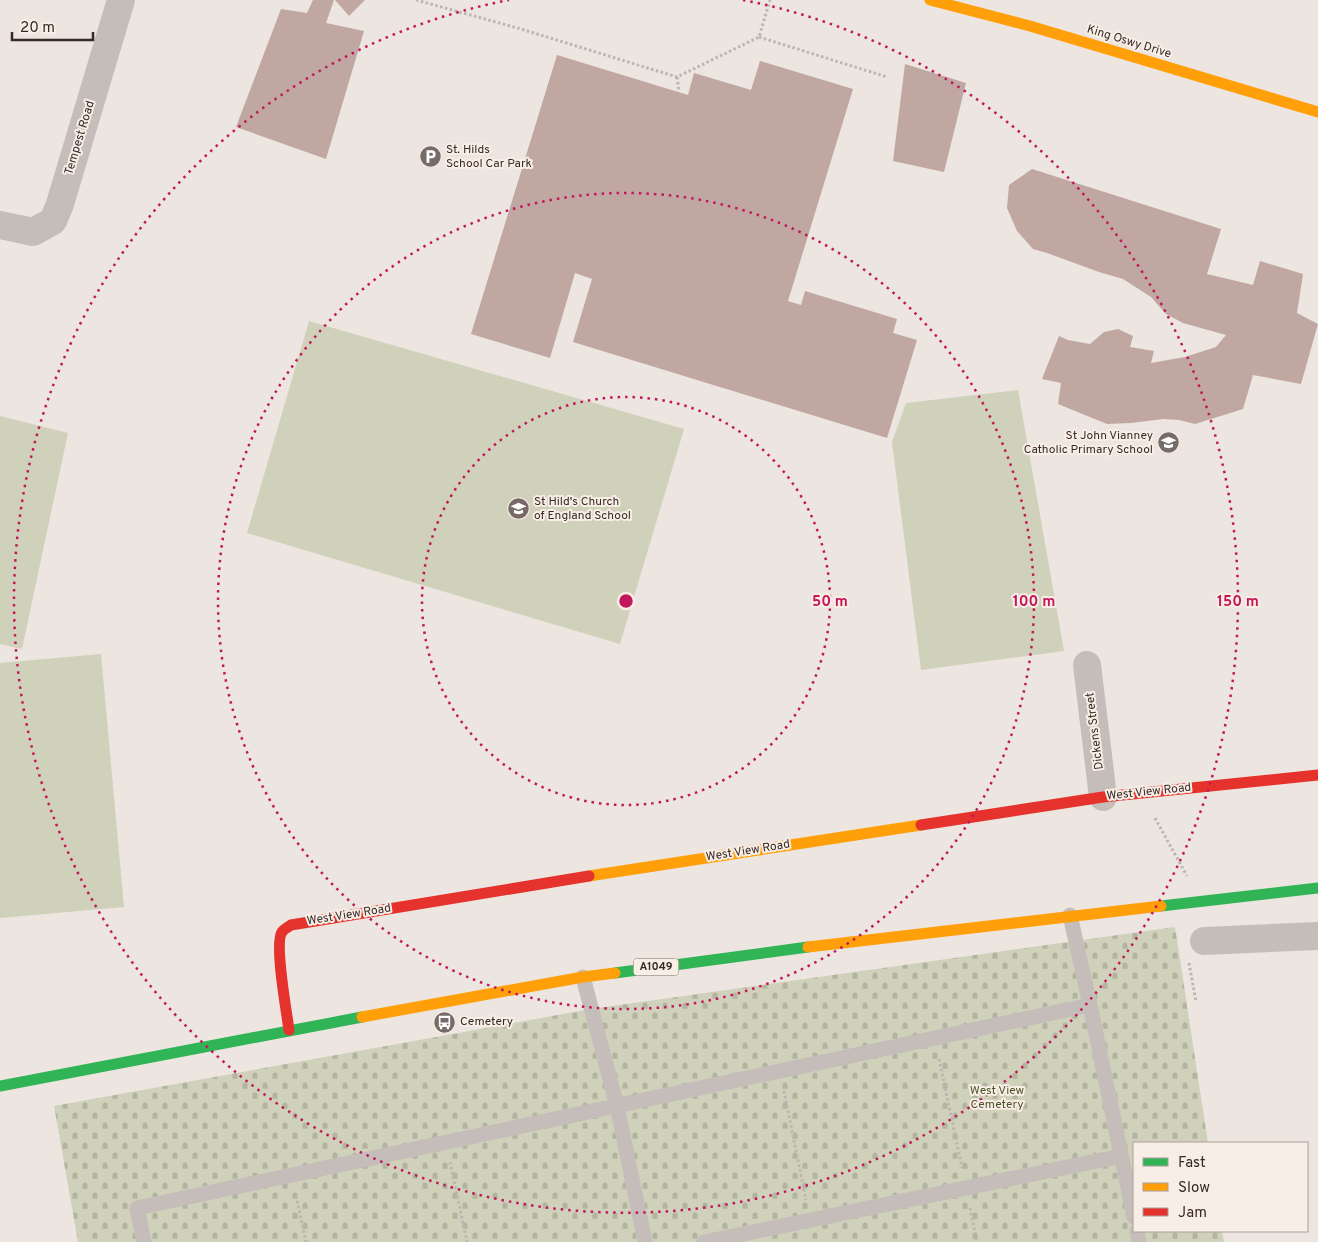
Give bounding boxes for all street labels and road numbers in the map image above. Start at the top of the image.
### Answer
street label: King Oswy Drive [1085,22,1173,62]
street label: Tempest Road [61,99,99,177]
street label: Dickens Street [1082,691,1108,771]
street label: West View Road [1106,780,1192,804]
street label: West View Road [705,836,791,866]
street label: West View Road [306,900,392,930]
road number: A1049 [634,959,678,976]

